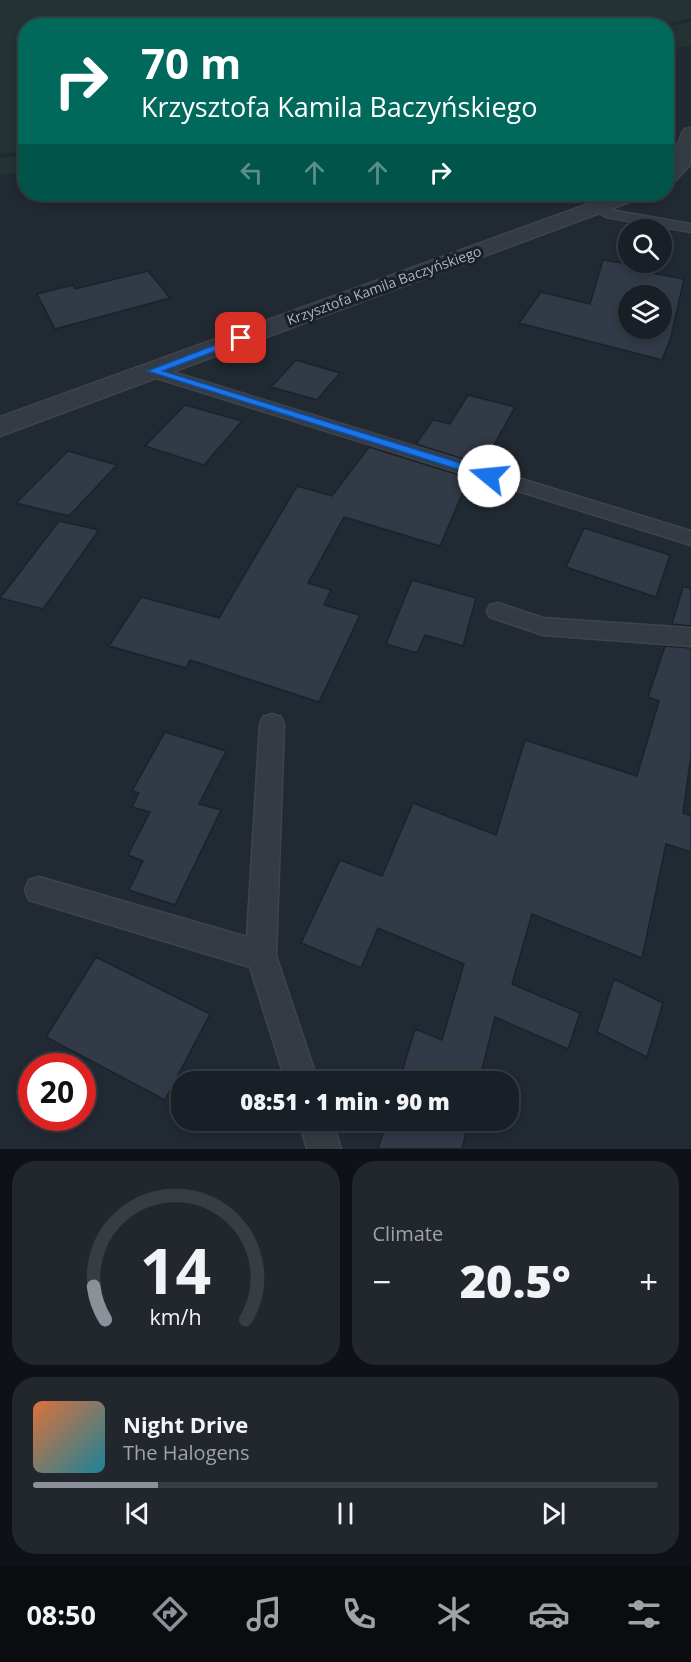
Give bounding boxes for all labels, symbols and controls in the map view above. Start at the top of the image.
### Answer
text: 70 m [141,34,241,91]
icon: right [42,42,120,120]
text: Krzysztofa Kamila Baczyńskiego [141,88,537,125]
icon: left [235,156,268,189]
icon: ahead [298,156,331,189]
icon: ahead [361,156,394,189]
icon: right [424,156,457,189]
map controls [618,219,672,339]
button: search [618,219,672,273]
street label: Krzysztofa Kamila Baczyńskiego [284,241,484,329]
button: layers [618,285,672,339]
pin [215,312,266,363]
icon: arrive [224,321,257,354]
position arrow [457,444,521,508]
speed limit sign: 20 [18,1053,96,1131]
text: 08:51 · 1 min · 90 m [240,1086,450,1116]
text: Climate [373,1220,443,1247]
text: 14 [140,1227,211,1312]
text: 20.5° [460,1250,571,1311]
text: − [373,1259,391,1304]
text: + [639,1259,658,1304]
text: km/h [150,1302,202,1331]
text: Night Drive [123,1409,248,1439]
text: The Halogens [123,1439,250,1466]
icon: previous [121,1497,154,1530]
icon: pause [329,1497,362,1530]
icon: next [537,1497,570,1530]
icon: directions [149,1593,191,1635]
icon: music [243,1593,285,1635]
icon: phone [338,1593,380,1635]
icon: climate [433,1593,475,1635]
icon: car [528,1593,570,1635]
icon: filters [623,1593,665,1635]
text: 08:50 [26,1596,96,1633]

